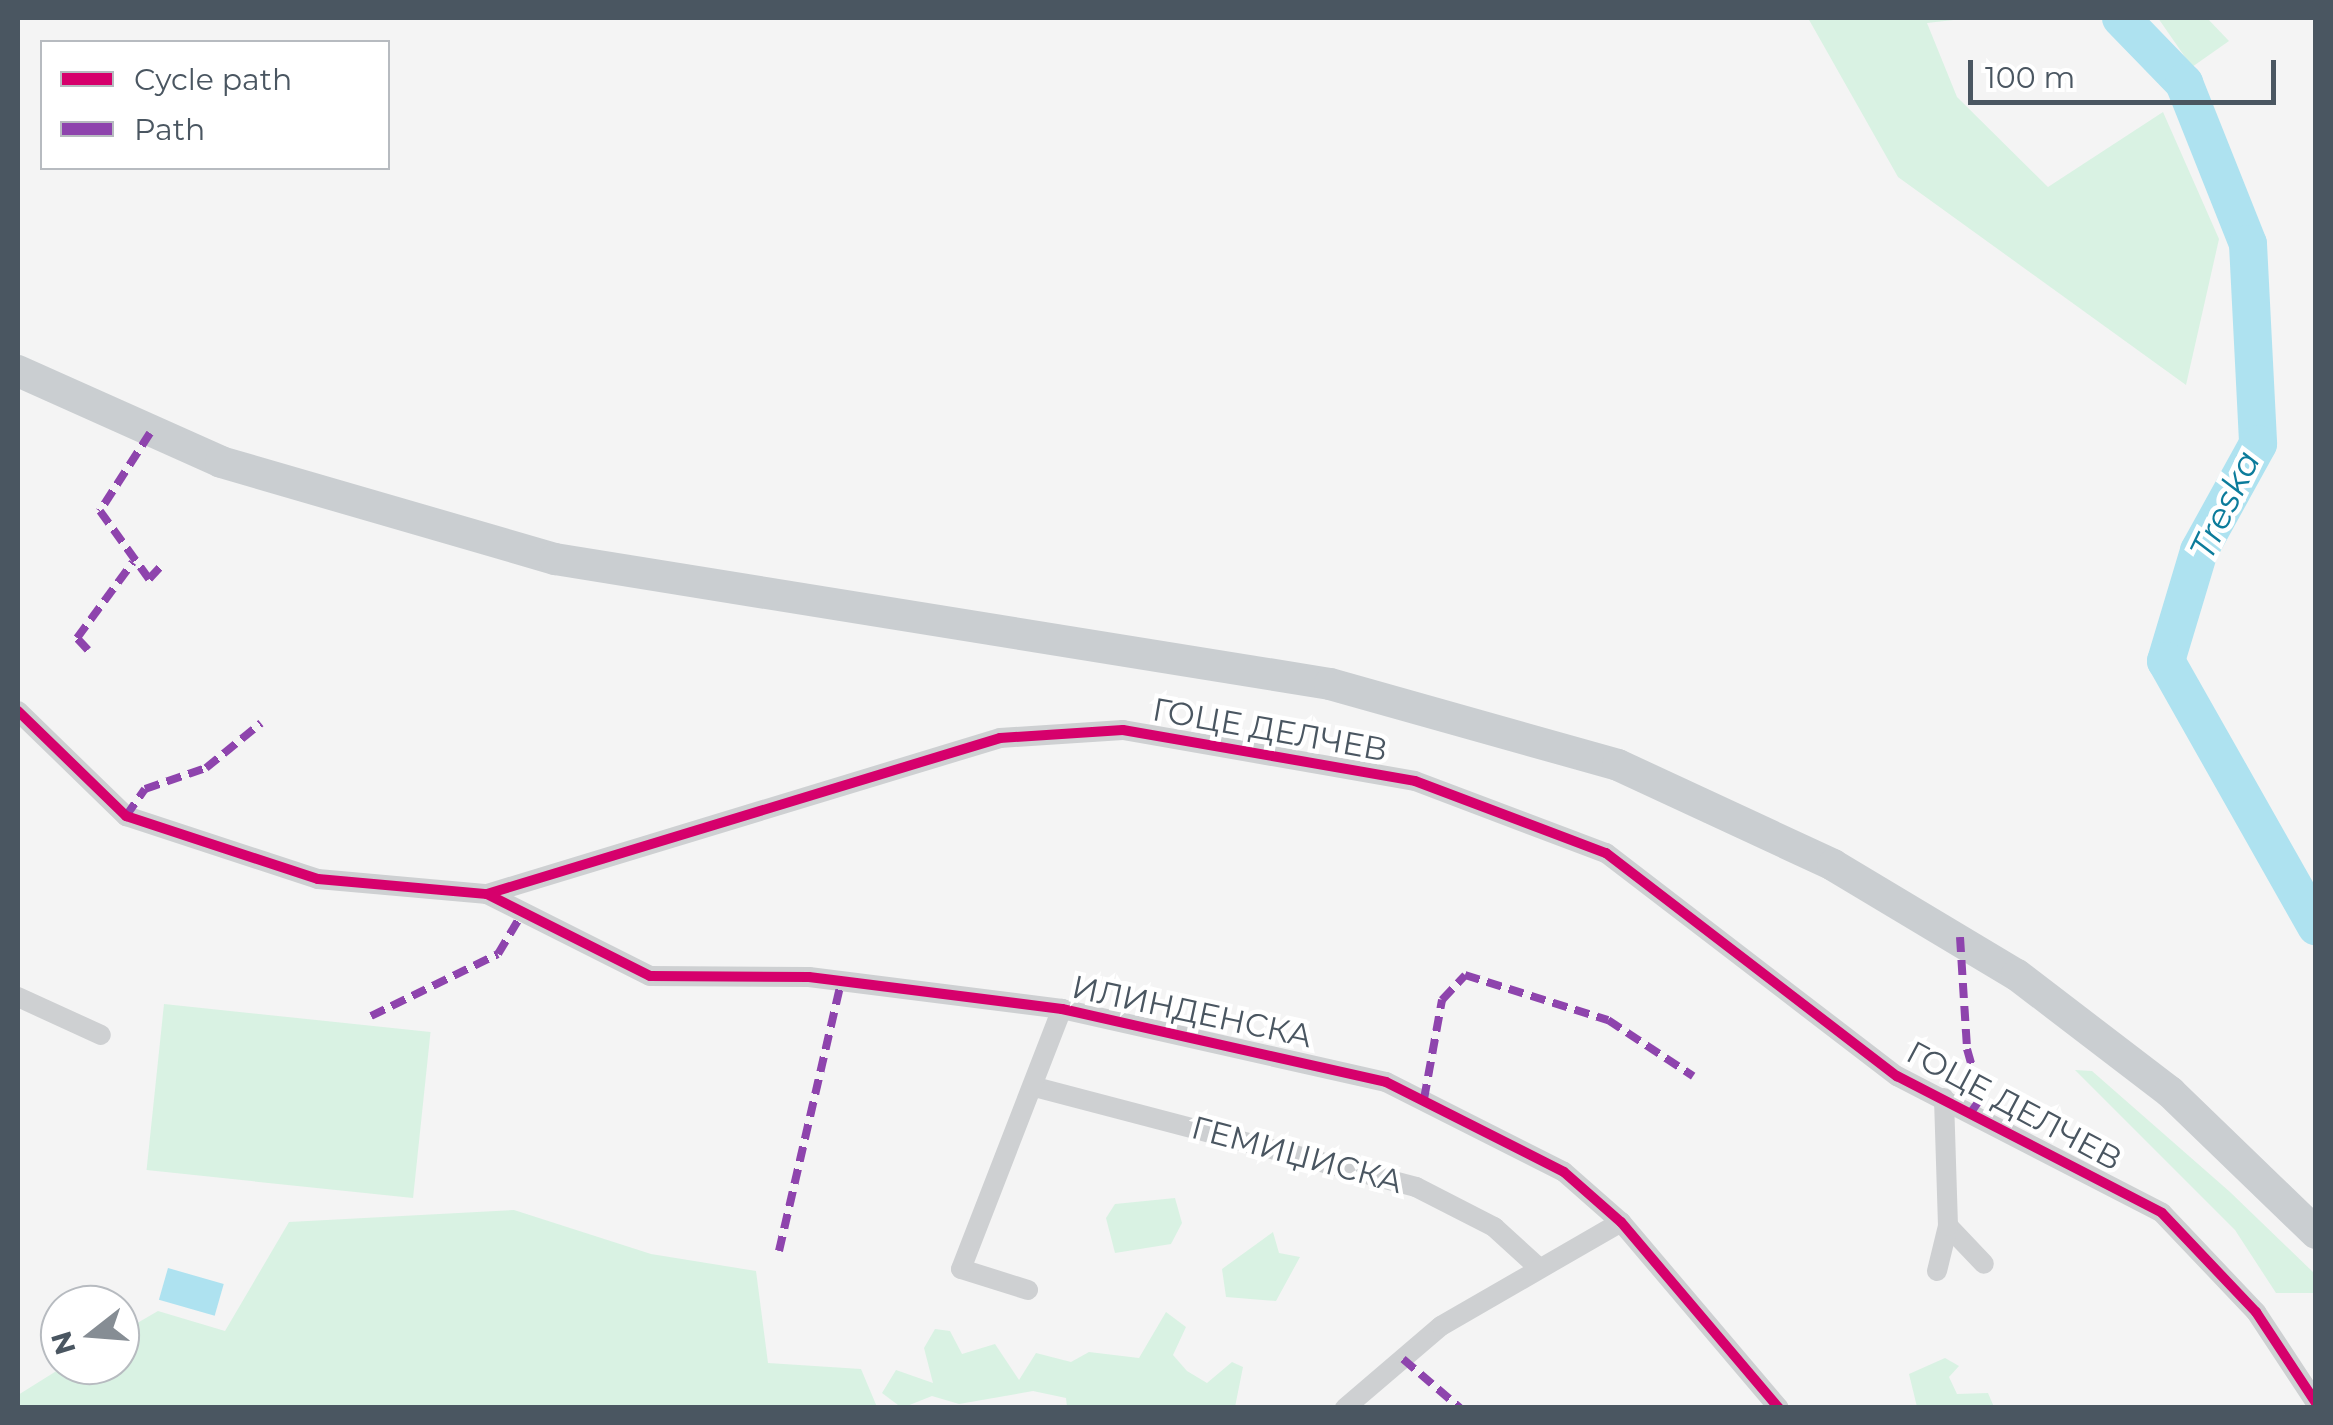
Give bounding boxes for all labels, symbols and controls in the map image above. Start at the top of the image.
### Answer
legend [40,40,390,170]
scale bar [1973,40,2280,102]
text: 100 m [1985,59,2075,96]
text: Cycle path [134,61,292,98]
text: Path [134,111,205,148]
water label: Treska [2181,444,2269,566]
street label: ГОЦЕ ДЕЛЧЕВ [1149,690,1391,770]
street label: ИЛИНДЕНСКА [1069,968,1315,1056]
street label: ГОЦЕ ДЕЛЧЕВ [1900,1033,2128,1179]
street label: ГЕМИЏИСКА [1187,1108,1407,1202]
north arrow [40,1285,140,1385]
text: N [44,1327,83,1359]

